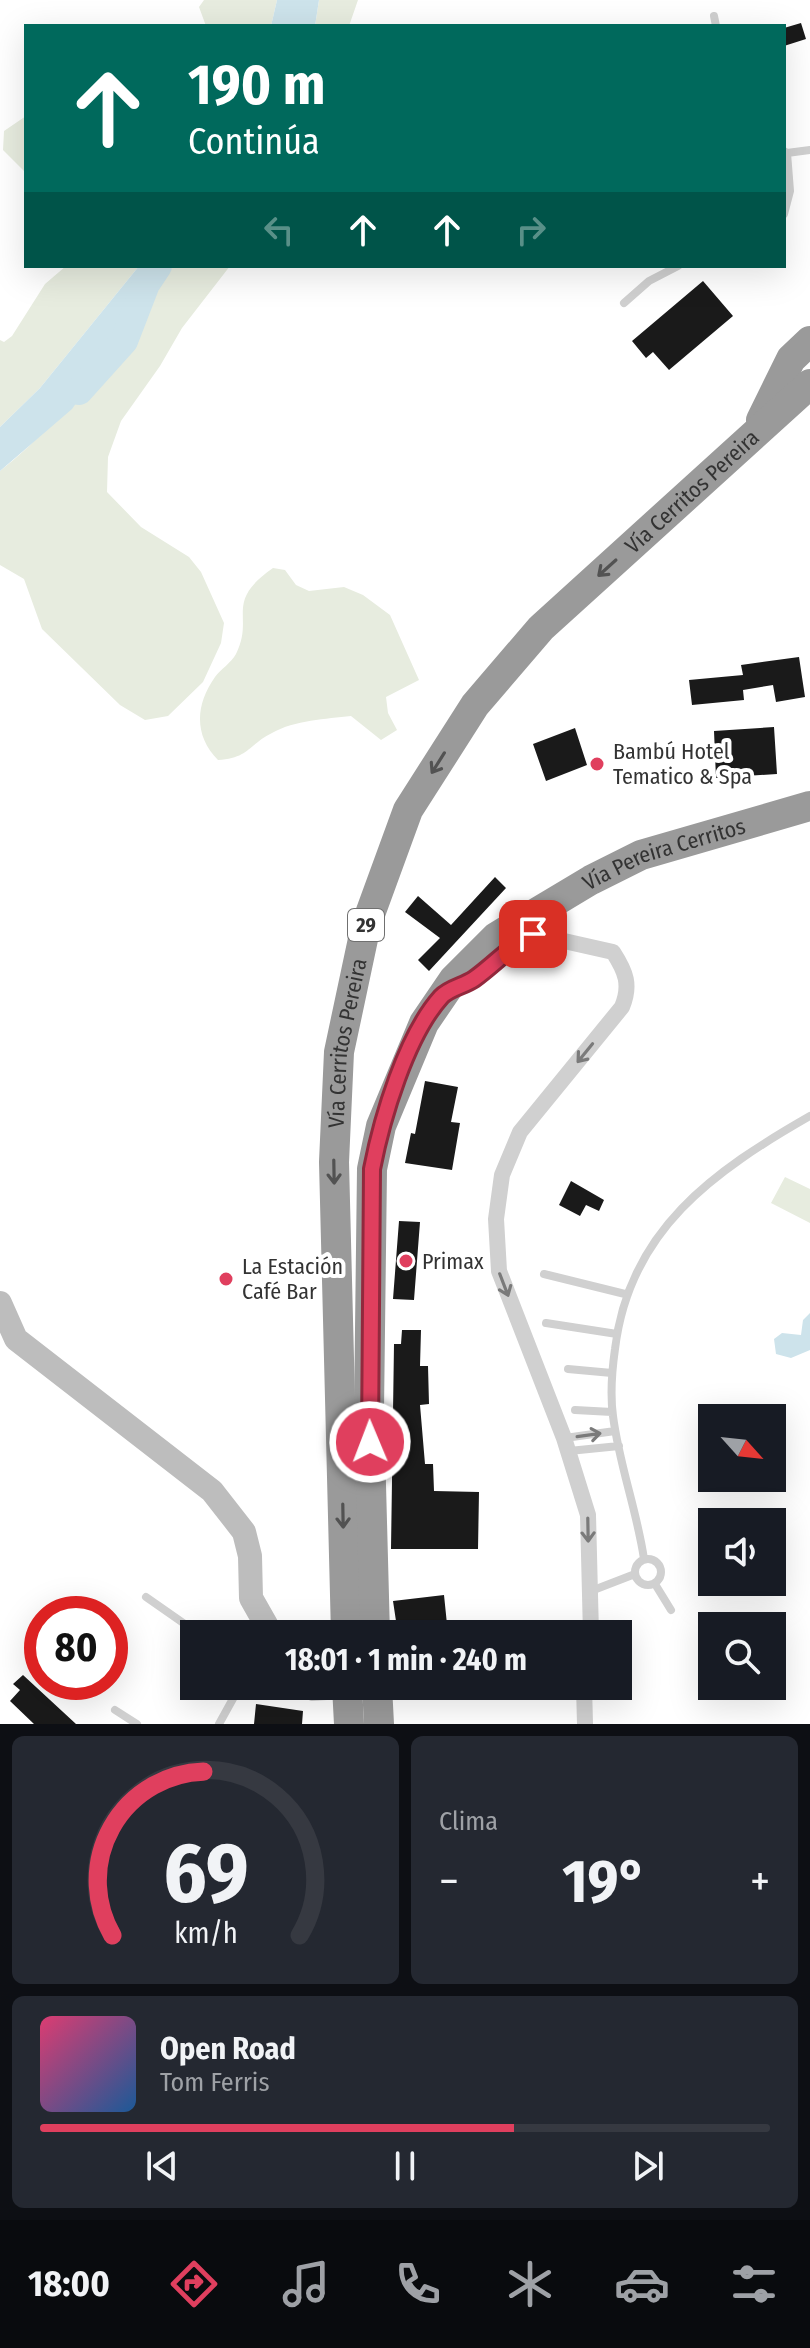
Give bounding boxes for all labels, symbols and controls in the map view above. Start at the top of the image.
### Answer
text: 190 m [188,52,326,119]
icon: ahead [56,56,160,160]
text: Continúa [188,120,320,164]
icon: left [257,208,301,252]
icon: ahead [341,208,385,252]
icon: ahead [425,208,469,252]
icon: right [509,208,553,252]
street label: Vía Cerritos Pereira [619,424,765,559]
one-way arrow [597,558,618,577]
place label: Bambú Hotel Tematico & Spa [613,738,752,790]
one-way arrow [429,752,446,774]
marker: Bambú Hotel Tematico & Spa [588,755,606,773]
street label: Vía Pereira Cerritos [578,813,748,896]
pin [499,900,567,968]
road number: 29 [348,909,384,941]
icon: arrive [511,912,555,956]
street label: Vía Cerritos Pereira [323,956,373,1129]
one-way arrow [576,1042,594,1063]
one-way arrow [327,1158,342,1185]
place label: Primax [422,1248,484,1275]
marker: Primax [397,1252,415,1270]
place label: La Estación Café Bar [242,1253,343,1305]
marker: La Estación Café Bar [217,1270,235,1288]
one-way arrow [498,1272,512,1297]
position arrow [328,1400,412,1484]
north arrow [698,1404,786,1492]
map controls [698,1404,786,1700]
one-way arrow [576,1427,602,1442]
one-way arrow [335,1502,350,1529]
button: sound [698,1508,786,1596]
one-way arrow [580,1516,596,1543]
speed limit sign: 80 [24,1596,128,1700]
button: search [698,1612,786,1700]
text: 18:01 · 1 min · 240 m [285,1642,527,1678]
text: Clima [439,1806,498,1837]
text: 69 [163,1824,248,1924]
text: 19° [562,1846,647,1918]
text: − [439,1855,459,1908]
text: + [750,1855,770,1908]
text: km/h [174,1916,237,1951]
text: Open Road [160,2031,296,2067]
text: Tom Ferris [160,2067,270,2098]
icon: previous [140,2144,184,2188]
icon: pause [383,2144,427,2188]
icon: next [626,2144,670,2188]
icon: directions [166,2256,222,2312]
icon: music [278,2256,334,2312]
icon: phone [390,2256,446,2312]
icon: climate [502,2256,558,2312]
icon: car [614,2256,670,2312]
icon: filters [726,2256,782,2312]
text: 18:00 [28,2262,110,2306]

